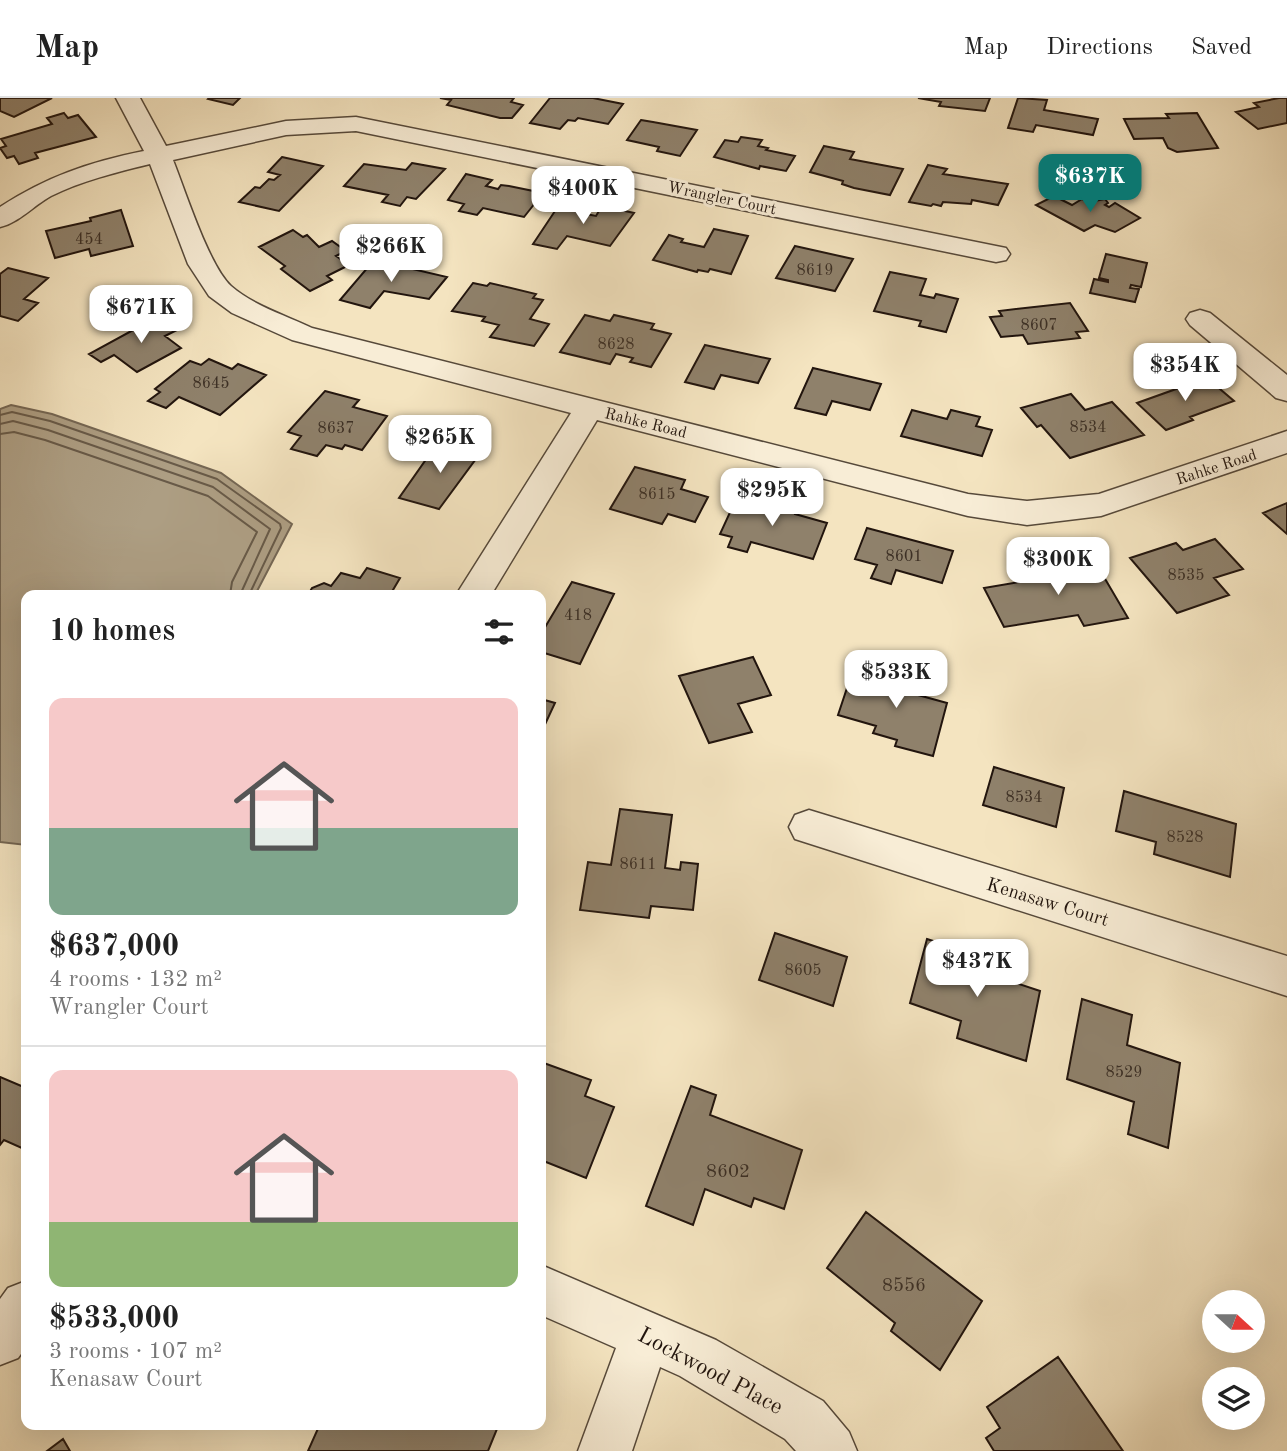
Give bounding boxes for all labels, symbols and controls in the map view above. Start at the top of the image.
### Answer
text: Map [35,32,99,65]
text: Map [964,36,1008,60]
text: Directions [1046,36,1153,60]
text: Saved [1191,36,1252,60]
pin: $637K [1041,155,1139,214]
text: $637K [1054,165,1126,188]
pin: $400K [534,166,632,226]
text: $400K [547,177,619,200]
street label: Wrangler Court [666,180,778,218]
pin: $266K [342,225,440,284]
house number: 454 [75,232,103,248]
text: $266K [355,235,427,258]
house number: 8619 [796,263,834,279]
pin: $671K [92,286,190,345]
text: $671K [105,296,177,319]
house number: 8607 [1020,318,1058,334]
house number: 8628 [597,337,635,353]
pin: $354K [1136,344,1234,403]
text: $354K [1149,354,1221,377]
house number: 8645 [192,376,230,392]
street label: Rahke Road [603,406,688,442]
pin: $265K [391,416,489,475]
house number: 8534 [1069,420,1107,436]
house number: 8637 [317,421,355,437]
text: $265K [404,426,476,449]
street label: Rahke Road [1174,447,1259,488]
pin: $295K [723,468,821,528]
text: $295K [736,479,808,502]
house number: 8615 [638,487,676,503]
pin: $300K [1009,538,1107,597]
text: $300K [1022,548,1094,571]
house number: 8601 [885,549,923,565]
house number: 8535 [1167,568,1205,584]
house number: 418 [564,608,592,624]
icon: filters [480,613,518,651]
text: 10 homes [49,617,175,647]
pin: $533K [847,650,945,710]
text: $533K [860,661,932,684]
icon: home [221,743,347,869]
house number: 8534 [1005,790,1043,806]
house number: 8528 [1166,830,1204,846]
house number: 8611 [619,857,657,873]
street label: Kenasaw Court [984,876,1111,931]
text: $637,000 [49,932,179,962]
pin: $437K [928,940,1026,999]
text: $437K [941,950,1013,973]
house number: 8605 [784,963,822,979]
text: 4 rooms · 132 m² [49,968,222,991]
text: Wrangler Court [49,996,208,1019]
house number: 8529 [1105,1065,1143,1081]
icon: home [221,1115,347,1241]
house number: 8602 [706,1163,750,1182]
house number: 8556 [882,1277,926,1296]
north arrow [1202,1290,1265,1353]
map controls [1202,1290,1265,1430]
text: $533,000 [49,1304,179,1334]
street label: Lockwood Place [634,1323,787,1419]
text: 3 rooms · 107 m² [49,1340,222,1363]
button: layers [1202,1367,1265,1430]
text: Kenasaw Court [49,1368,202,1391]

